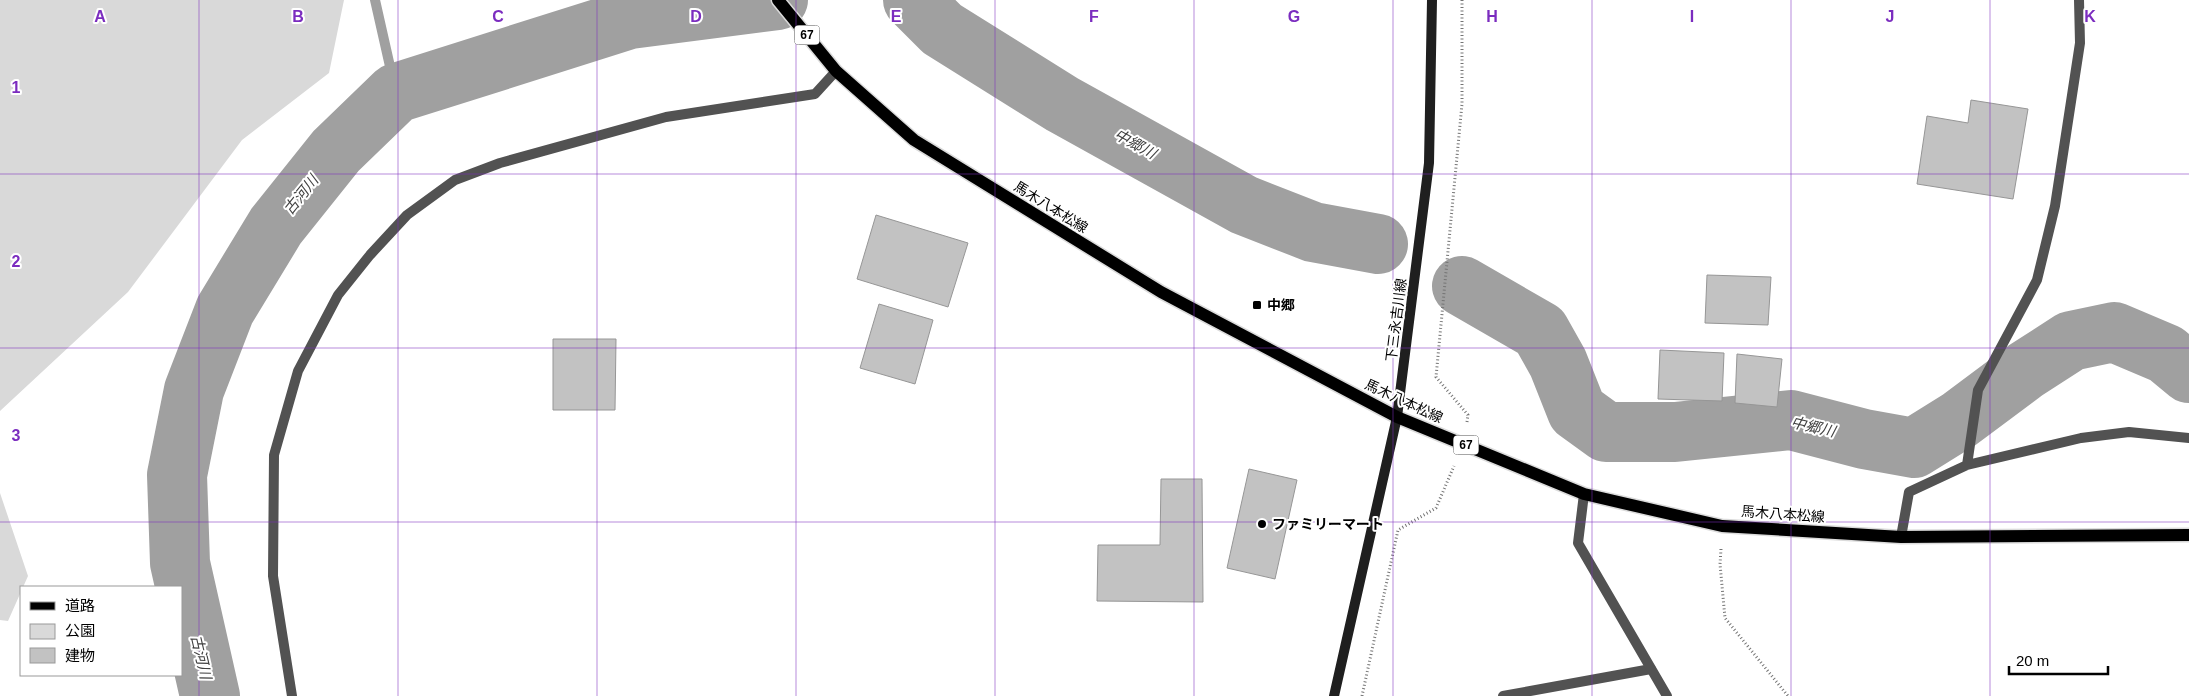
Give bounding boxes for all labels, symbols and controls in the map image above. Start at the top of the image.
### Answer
text: A [94,8,106,25]
text: B [292,8,304,25]
text: C [492,8,504,25]
text: D [690,8,702,25]
text: E [891,8,902,25]
text: F [1089,8,1099,25]
text: G [1288,8,1300,25]
text: H [1486,8,1498,25]
text: I [1690,8,1694,25]
text: J [1886,8,1894,25]
text: K [2084,8,2096,25]
road number: 67 [794,26,820,44]
text: 1 [12,79,21,96]
water label: 中郷川 [1111,125,1161,163]
water label: 古河川 [280,170,323,218]
street label: 馬木八本松線 [1011,178,1091,236]
text: 2 [12,253,21,270]
street label: 下三永吉川線 [1383,277,1409,363]
place label: 中郷 [1267,297,1295,313]
marker: 中郷 [1251,299,1263,311]
street label: 馬木八本松線 [1363,376,1445,426]
water label: 中郷川 [1789,413,1839,440]
text: 3 [12,427,21,444]
road number: 67 [1454,436,1478,454]
street label: 馬木八本松線 [1741,503,1825,525]
place label: ファミリーマート [1272,516,1384,532]
marker: ファミリーマート [1256,518,1268,530]
legend [20,586,182,676]
text: 道路 [65,597,95,614]
text: 公園 [65,622,95,639]
water label: 古河川 [188,633,215,683]
scale bar [2009,644,2108,676]
text: 建物 [65,647,95,664]
text: 20 m [2016,652,2049,669]

